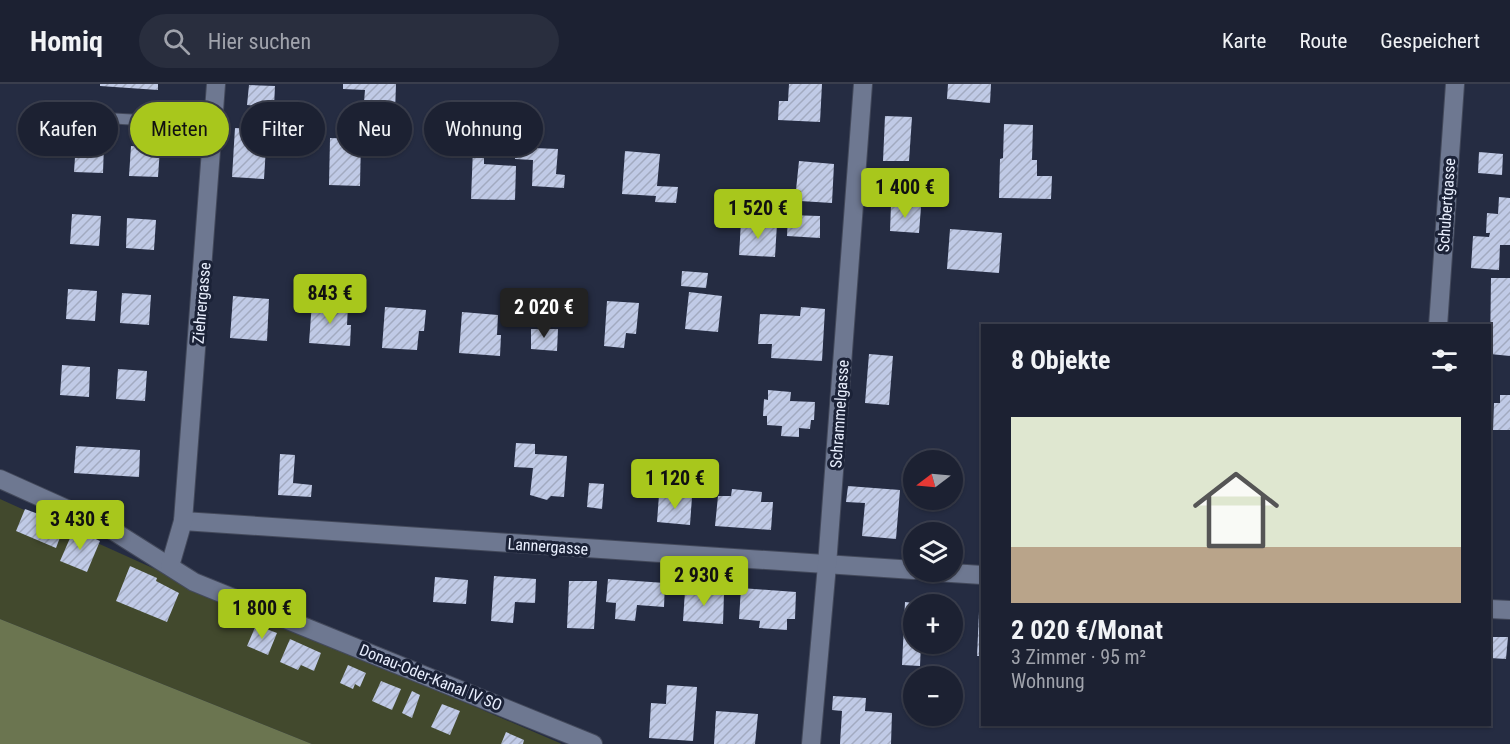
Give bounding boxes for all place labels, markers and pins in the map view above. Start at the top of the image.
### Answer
pin: 1 400 € [850,168,960,219]
pin: 1 520 € [703,189,813,240]
pin: 843 € [288,274,372,325]
pin: 2 020 € [489,288,599,339]
pin: 1 120 € [620,459,730,510]
pin: 3 430 € [25,500,135,551]
pin: 2 930 € [649,556,759,607]
pin: 1 800 € [207,589,317,640]

